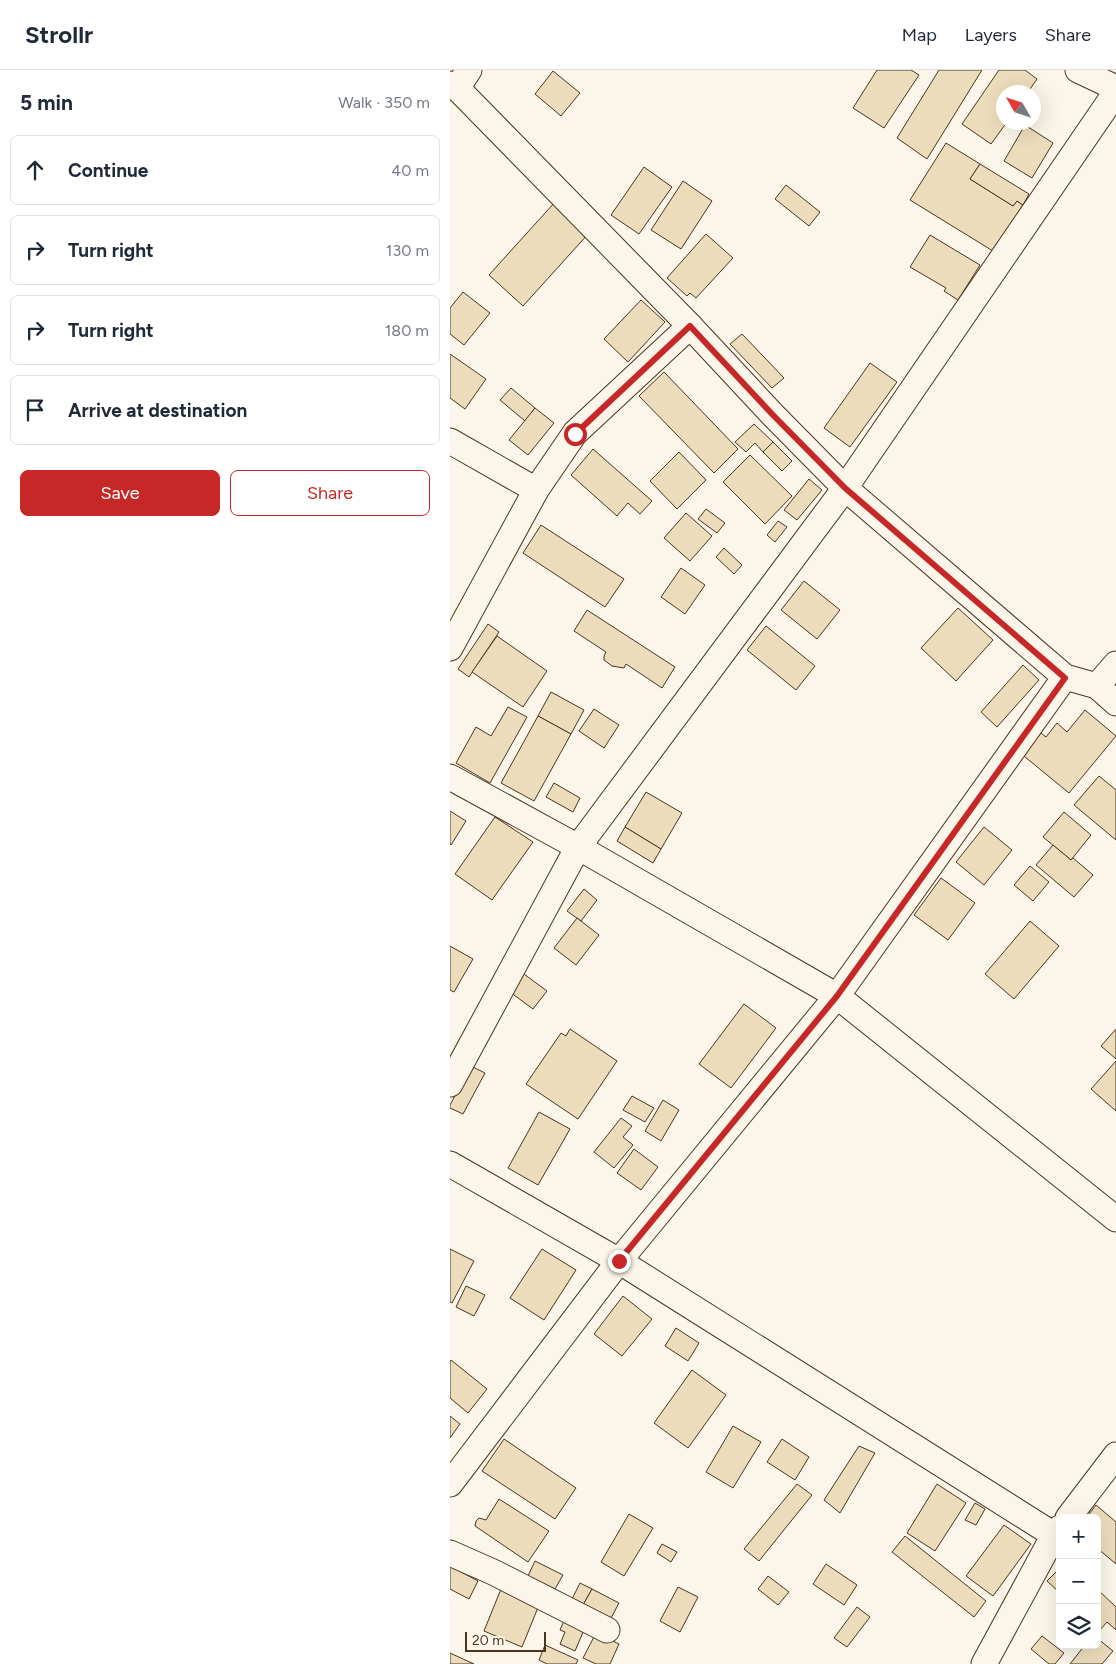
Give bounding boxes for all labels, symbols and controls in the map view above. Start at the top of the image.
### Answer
text: Strollr [25,20,93,49]
text: Map [902,24,937,46]
text: Layers [965,24,1017,46]
text: Share [1045,24,1091,46]
north arrow [996,85,1041,130]
text: 5 min [20,90,73,115]
text: Walk · 350 m [338,93,430,112]
icon: ahead [21,156,49,184]
text: Continue [68,159,148,182]
text: 40 m [391,161,429,180]
icon: right [21,236,49,264]
text: Turn right [68,239,154,262]
text: 130 m [386,241,429,260]
icon: right [21,316,49,344]
text: Turn right [68,319,154,342]
text: 180 m [385,321,429,340]
icon: arrive [21,396,49,424]
text: Arrive at destination [68,399,247,422]
route start [564,423,587,446]
button: Save [20,470,220,516]
button: Share [230,470,430,516]
route end [608,1250,631,1273]
map controls [1056,1514,1101,1649]
button: + [1056,1514,1101,1559]
button: − [1056,1559,1101,1604]
button: layers [1056,1604,1101,1649]
scale bar [465,1629,546,1652]
text: 20 m [472,1632,504,1649]

